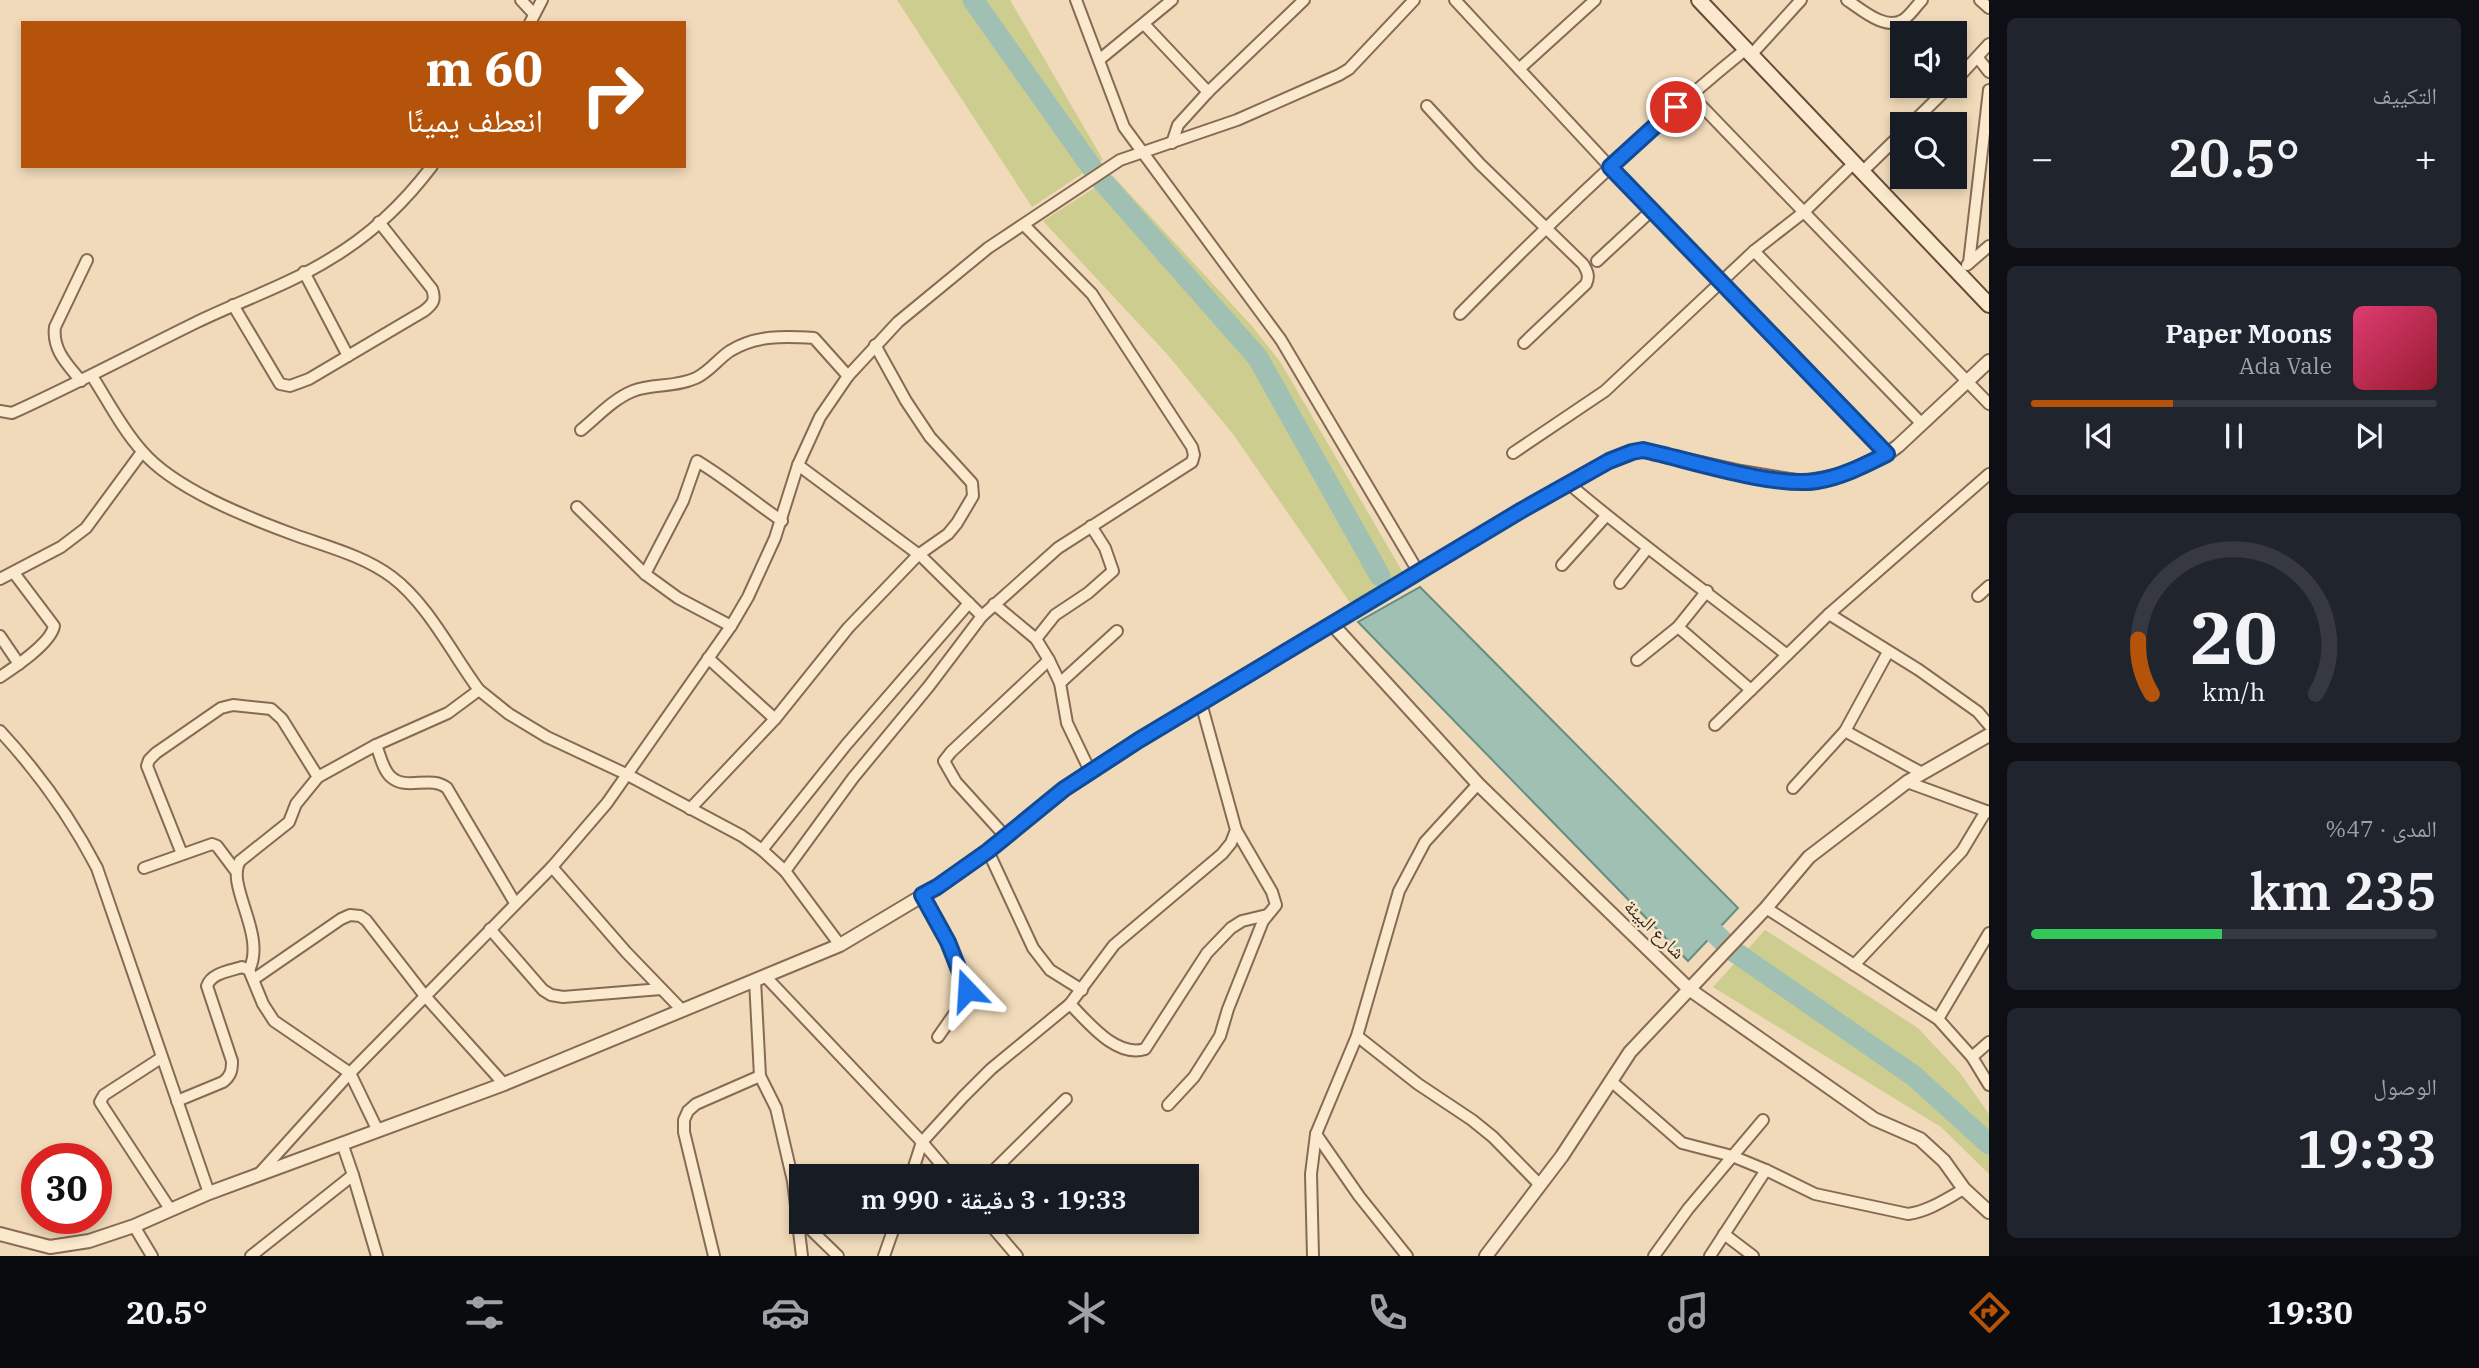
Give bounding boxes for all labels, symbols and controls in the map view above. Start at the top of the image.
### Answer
map controls [1890,21,1967,189]
button: sound [1890,21,1967,98]
text: 60 m [425,36,543,99]
icon: right [567,49,658,140]
pin [1646,77,1706,137]
text: التكييف [2372,80,2437,110]
icon: arrive [1657,88,1695,126]
text: انعطف يمينًا [406,99,543,141]
button: search [1890,112,1967,189]
text: 20.5° [2168,124,2300,191]
text: − [2031,133,2054,182]
text: + [2414,133,2437,182]
text: Paper Moons [2165,316,2332,350]
text: Ada Vale [2239,350,2332,380]
icon: previous [2080,417,2118,455]
icon: pause [2215,417,2253,455]
icon: next [2350,417,2388,455]
text: 20 [2190,589,2278,684]
text: km/h [2202,675,2266,708]
text: المدى · 47% [2325,813,2437,843]
text: 235 km [2249,857,2437,924]
street label: شارع البيئة [1619,894,1691,964]
position arrow [930,953,1004,1027]
text: الوصول [2373,1071,2437,1101]
text: 19:33 [2297,1115,2437,1182]
speed limit sign: 30 [21,1143,112,1234]
text: 19:33 · 3 دقيقة · 990 m [861,1182,1127,1216]
icon: filters [460,1288,509,1337]
icon: car [761,1288,810,1337]
icon: climate [1062,1288,1111,1337]
icon: phone [1363,1288,1412,1337]
icon: music [1664,1288,1713,1337]
icon: directions [1965,1288,2014,1337]
text: 20.5° [126,1291,208,1333]
text: 19:30 [2266,1291,2353,1333]

